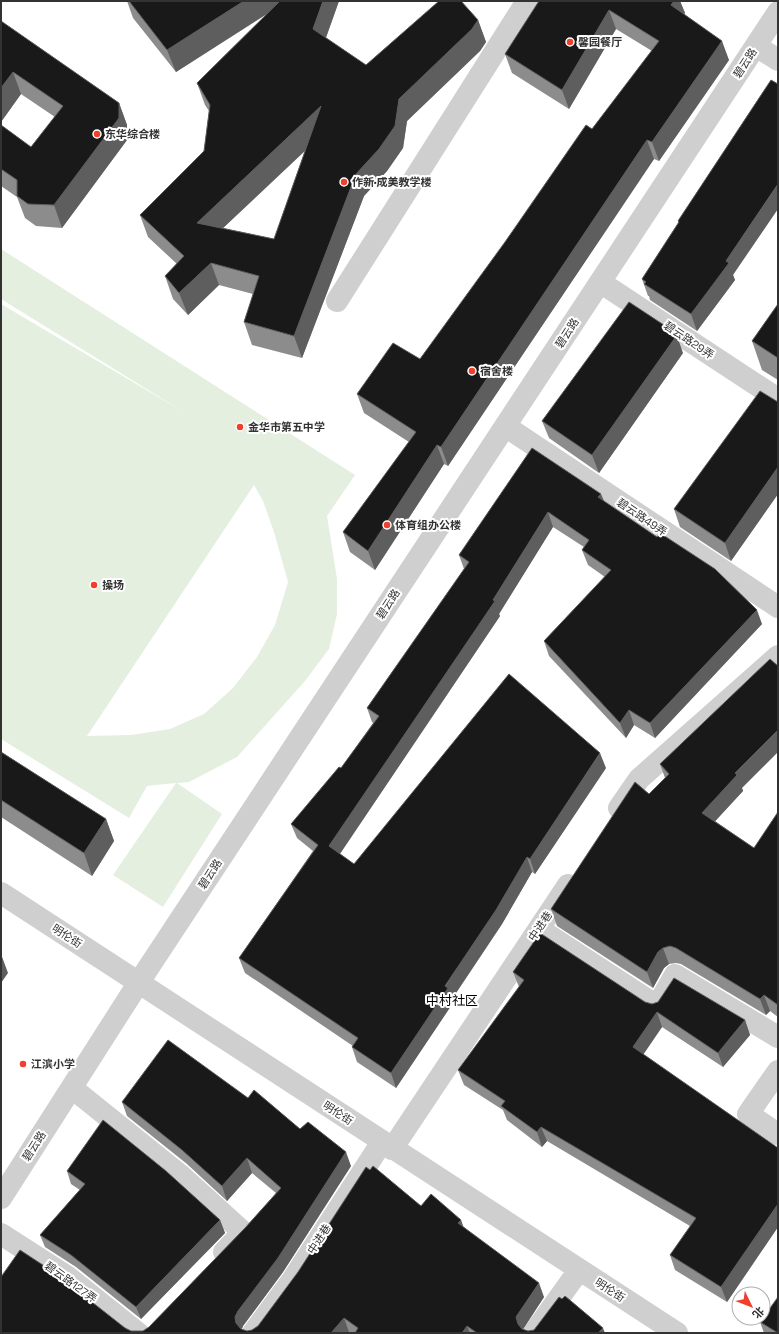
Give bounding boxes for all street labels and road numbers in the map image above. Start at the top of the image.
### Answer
street label: 碧云路 [730,45,760,81]
street label: 碧云路 [552,315,582,351]
street label: 碧云路29弄 [661,318,717,362]
street label: 碧云路49弄 [614,495,670,539]
street label: 碧云路 [373,586,403,622]
street label: 碧云路 [195,856,225,892]
street label: 中进巷 [525,908,555,944]
street label: 明伦街 [49,921,85,951]
street label: 明伦街 [320,1098,356,1128]
street label: 碧云路 [19,1128,49,1164]
street label: 中进巷 [304,1221,334,1257]
street label: 碧云路127弄 [42,1258,100,1306]
street label: 明伦街 [592,1275,628,1305]

